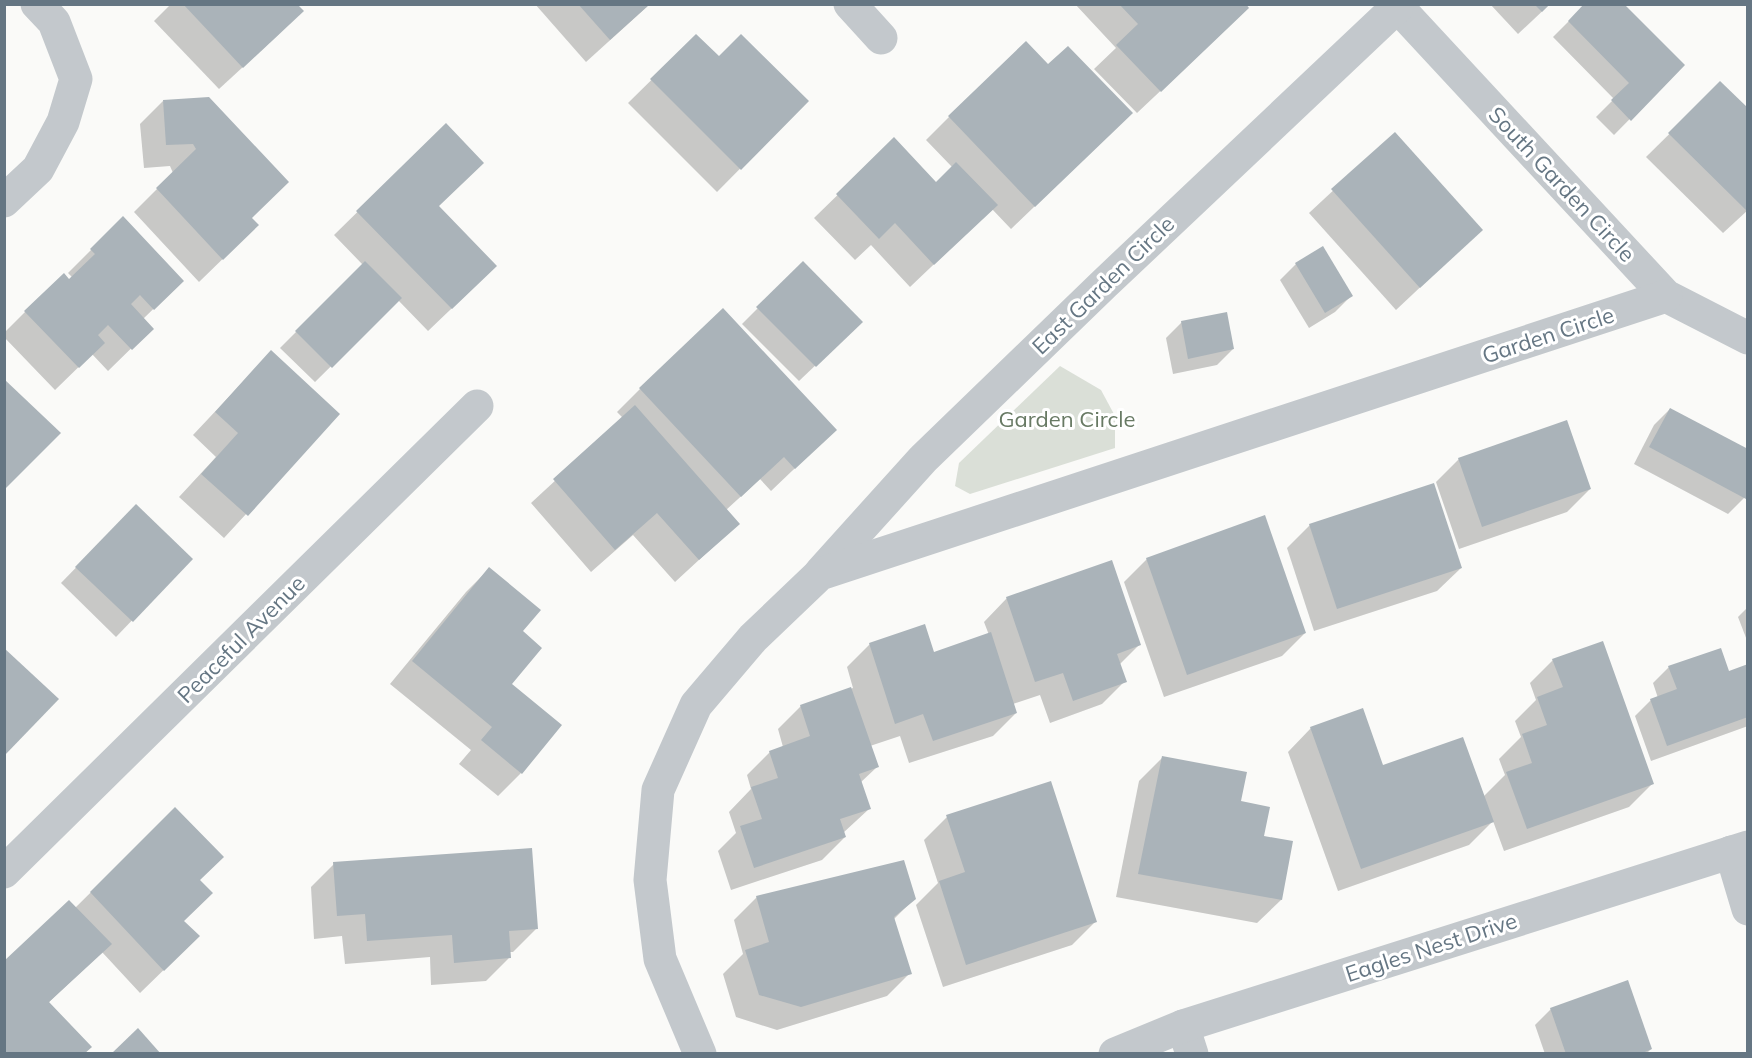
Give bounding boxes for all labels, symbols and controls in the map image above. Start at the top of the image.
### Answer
street label: South Garden Circle [1483,100,1641,268]
street label: East Garden Circle [1026,210,1180,360]
street label: Garden Circle [1478,300,1618,370]
park label: Garden Circle [998,405,1136,433]
street label: Peaceful Avenue [171,569,311,709]
street label: Eagles Nest Drive [1342,906,1520,988]

